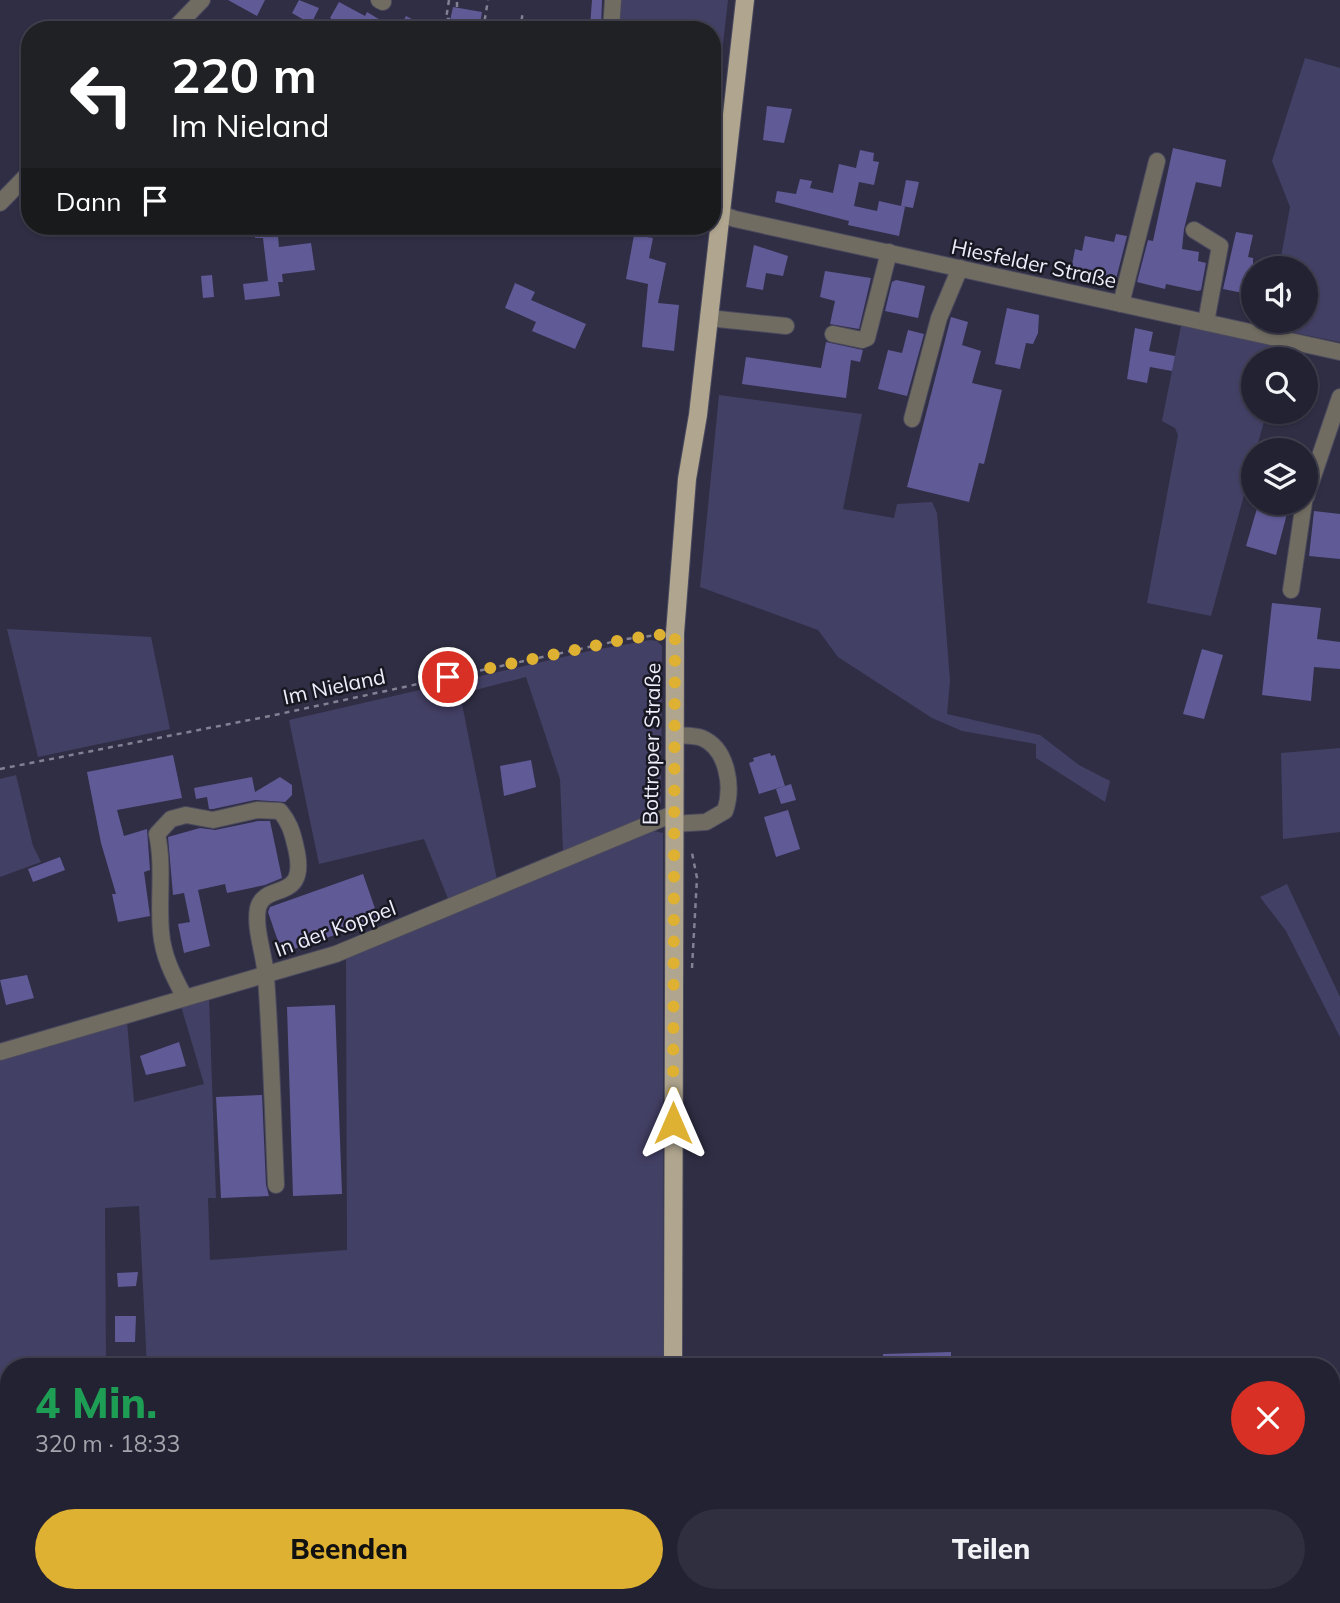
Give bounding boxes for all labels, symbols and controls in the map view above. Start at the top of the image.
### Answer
text: 220 m [171,44,317,105]
icon: left [56,49,147,140]
text: Im Nieland [171,105,329,145]
icon: arrive [136,182,174,220]
text: Dann [56,185,122,218]
street label: Hiesfelder Straße [949,233,1119,293]
map controls [1241,256,1318,515]
button: sound [1241,256,1318,333]
button: search [1241,347,1318,424]
button: layers [1241,438,1318,515]
pin [418,647,478,707]
icon: arrive [429,658,467,696]
street label: Im Nieland [280,662,388,710]
street label: Bottroper Straße [637,663,665,825]
street label: In der Koppel [271,894,399,962]
position arrow [636,1086,710,1160]
text: 4 Min. [35,1376,157,1429]
button: close [1231,1381,1305,1455]
text: 320 m · 18:33 [35,1429,180,1458]
button: Beenden [35,1509,663,1589]
button: Teilen [677,1509,1305,1589]

